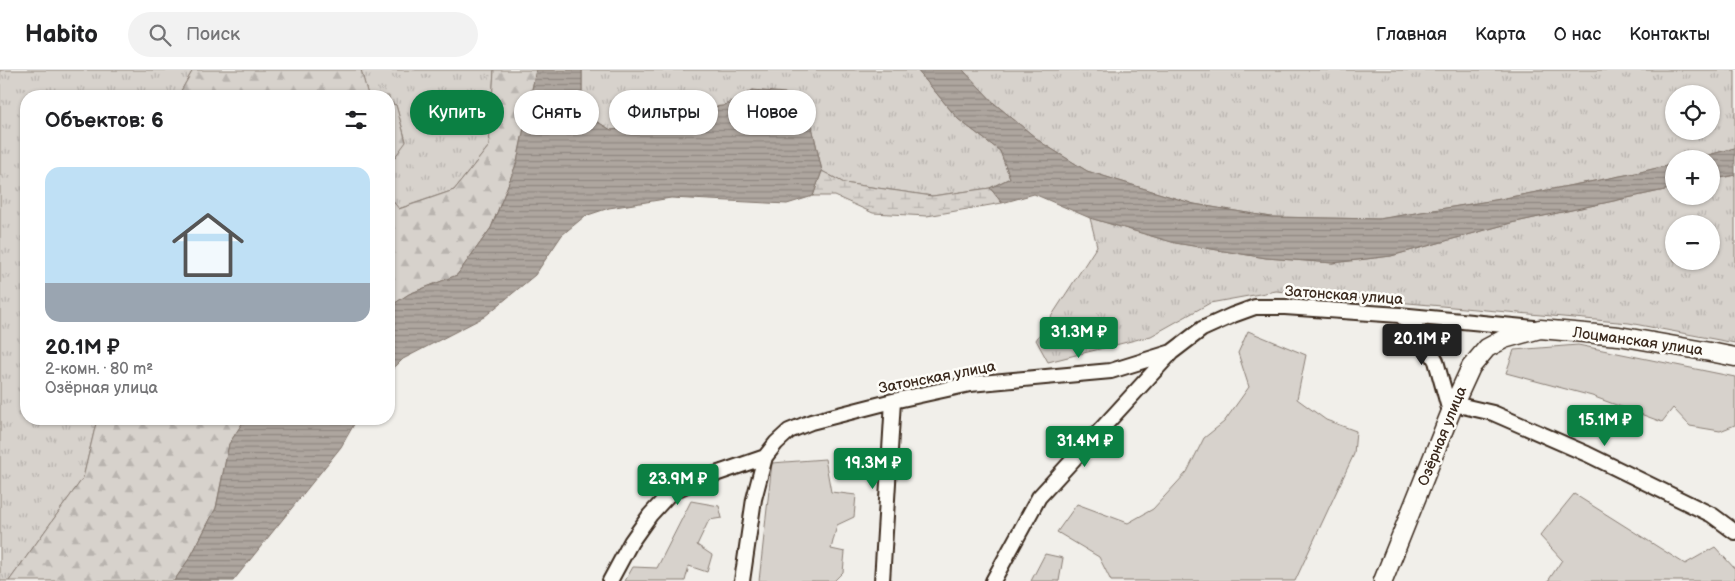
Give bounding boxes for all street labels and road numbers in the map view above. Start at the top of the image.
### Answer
street label: Затонская улица [1284,282,1404,309]
street label: Лоцманская улица [1571,323,1704,360]
street label: Затонская улица [877,357,997,398]
street label: Озёрная улица [1414,383,1471,489]

